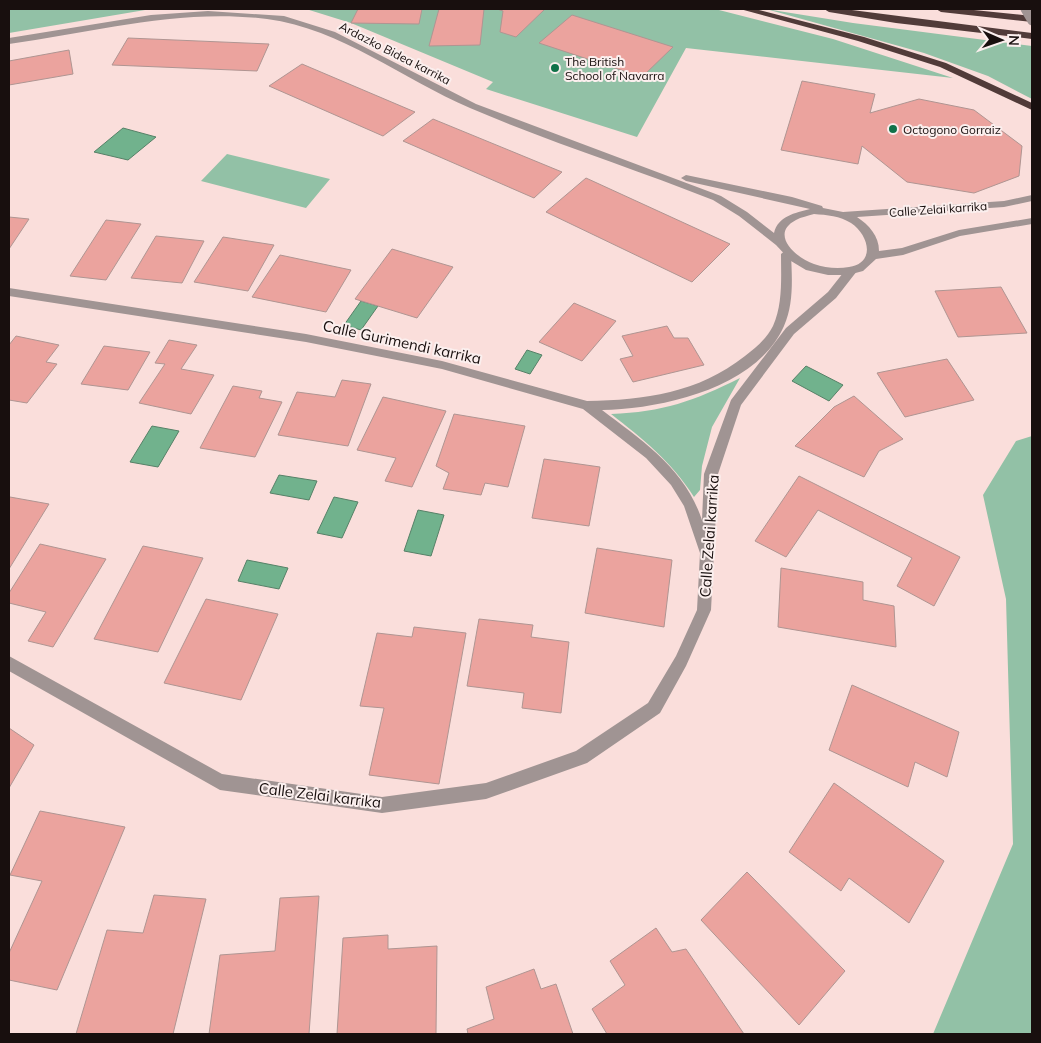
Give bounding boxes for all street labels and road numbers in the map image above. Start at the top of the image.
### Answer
street label: Ardazko Bidea karrika [337,18,453,88]
street label: Calle Zelai karrika [888,198,988,220]
street label: Calle Gurimendi karrika [321,316,483,368]
street label: Calle Zelai karrika [695,474,723,598]
street label: Calle Zelai karrika [258,778,382,812]

